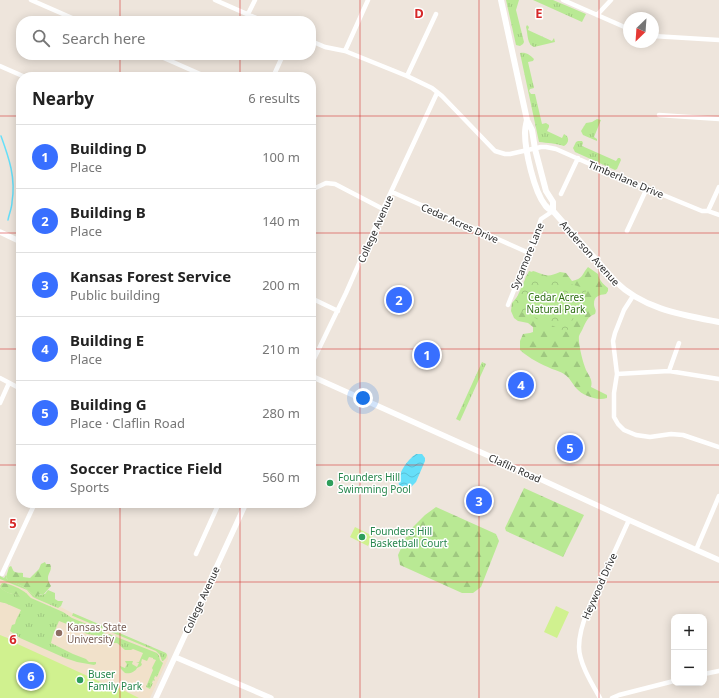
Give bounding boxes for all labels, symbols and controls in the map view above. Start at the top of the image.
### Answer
text: D [414,4,424,22]
text: E [535,4,543,22]
north arrow [623,12,659,48]
search box [16,16,316,60]
icon: search [30,27,52,49]
text: Search here [62,28,145,48]
text: Nearby [32,87,94,110]
text: 6 results [248,89,300,107]
text: Building D [70,138,147,158]
text: 1 [41,148,49,166]
text: 100 m [262,148,300,166]
street label: Timberlane Drive [586,157,666,201]
text: Place [70,158,102,176]
street label: College Avenue [354,193,396,265]
street label: Cedar Acres Drive [419,200,501,246]
text: Building B [70,202,146,222]
text: 2 [41,212,49,230]
text: 140 m [262,212,300,230]
street label: Anderson Avenue [557,217,623,289]
street label: Sycamore Lane [507,220,547,292]
text: Place [70,222,102,240]
text: Kansas Forest Service [70,266,231,286]
text: 3 [41,276,49,294]
text: 200 m [262,276,300,294]
pin: 2 [386,285,412,315]
text: Public building [70,286,160,304]
park label: Cedar Acres Natural Park [527,290,586,316]
text: Building E [70,330,144,350]
text: 4 [41,340,49,358]
text: 210 m [262,340,300,358]
pin: 1 [414,340,440,370]
text: Place [70,350,102,368]
pin: 4 [508,370,534,400]
your location [353,388,373,408]
text: Building G [70,394,147,414]
text: 5 [41,404,49,422]
text: 280 m [262,404,300,422]
text: Place · Claflin Road [70,414,185,432]
pin: 5 [557,433,583,463]
street label: Claflin Road [487,450,543,486]
text: Soccer Practice Field [70,458,222,478]
text: 6 [41,468,49,486]
text: 560 m [262,468,300,486]
place label: Founders Hill Swimming Pool [338,470,411,496]
text: Sports [70,478,109,496]
marker: Founders Hill Swimming Pool [325,478,335,488]
pin: 3 [466,486,492,516]
text: 5 [9,514,17,532]
place label: Founders Hill Basketball Court [370,524,448,550]
marker: Founders Hill Basketball Court [357,532,367,542]
street label: Heywood Drive [578,550,620,621]
street label: College Avenue [179,564,223,636]
map controls [671,614,707,686]
button: + [671,614,707,650]
place label: Kansas State University [67,620,127,646]
marker: Kansas State University [54,628,64,638]
text: 6 [9,630,17,648]
button: − [671,650,707,686]
pin: 6 [18,661,44,691]
place label: Buser Family Park [88,667,143,693]
marker: Buser Family Park [75,675,85,685]

